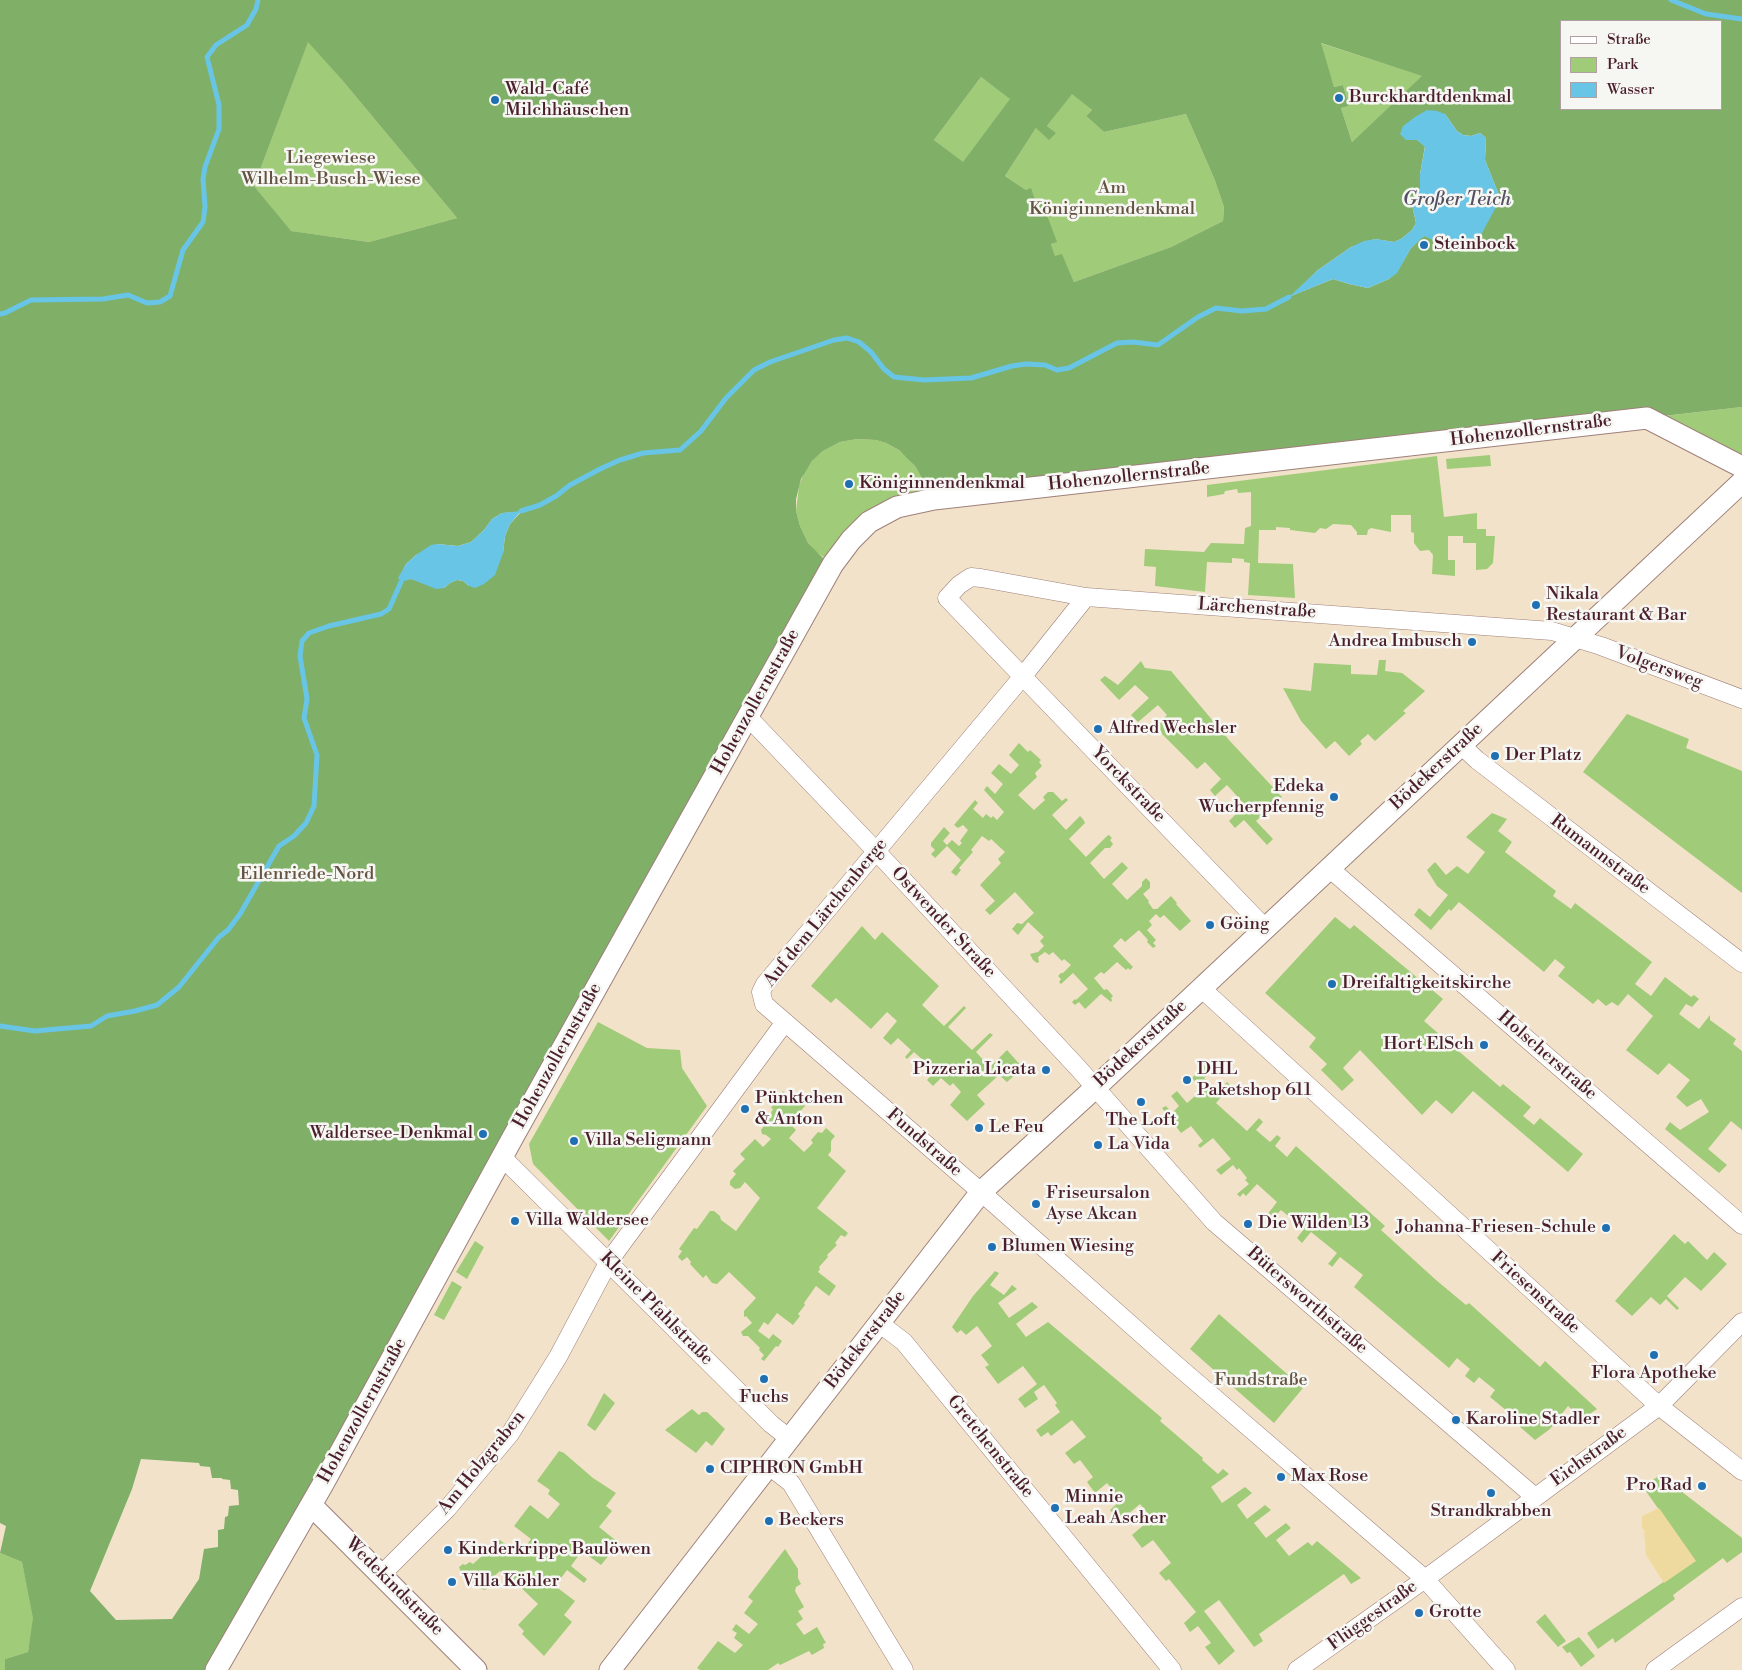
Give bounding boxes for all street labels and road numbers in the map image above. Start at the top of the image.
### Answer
street label: Hohenzollernstraße [1449,410,1613,452]
street label: Hohenzollernstraße [1047,458,1211,496]
street label: Lärchenstraße [1197,594,1317,624]
street label: Hohenzollernstraße [707,626,805,778]
street label: Volgersweg [1612,642,1706,694]
street label: Bödekerstraße [1386,719,1488,815]
street label: Yorckstraße [1086,742,1170,828]
street label: Rumannstraße [1546,810,1654,900]
street label: Auf dem Lärchenberge [759,834,893,992]
street label: Ostwender Straße [886,863,1000,983]
street label: Hohenzollernstraße [509,980,607,1132]
street label: Bödekerstraße [1090,996,1192,1092]
street label: Holscherstraße [1493,1007,1601,1105]
street label: Fundstraße [882,1104,966,1182]
street label: Bütersworthstraße [1242,1243,1372,1359]
street label: Friesenstraße [1486,1247,1584,1339]
street label: Kleine Pfahlstraße [595,1248,717,1370]
street label: Bödekerstraße [821,1287,911,1393]
street label: Hohenzollernstraße [314,1335,412,1487]
street label: Gretchenstraße [942,1391,1038,1503]
street label: Am Holzgraben [434,1407,530,1519]
street label: Eichstraße [1547,1422,1631,1492]
street label: Wedekindstraße [340,1533,448,1641]
street label: Flüggestraße [1324,1576,1422,1656]

